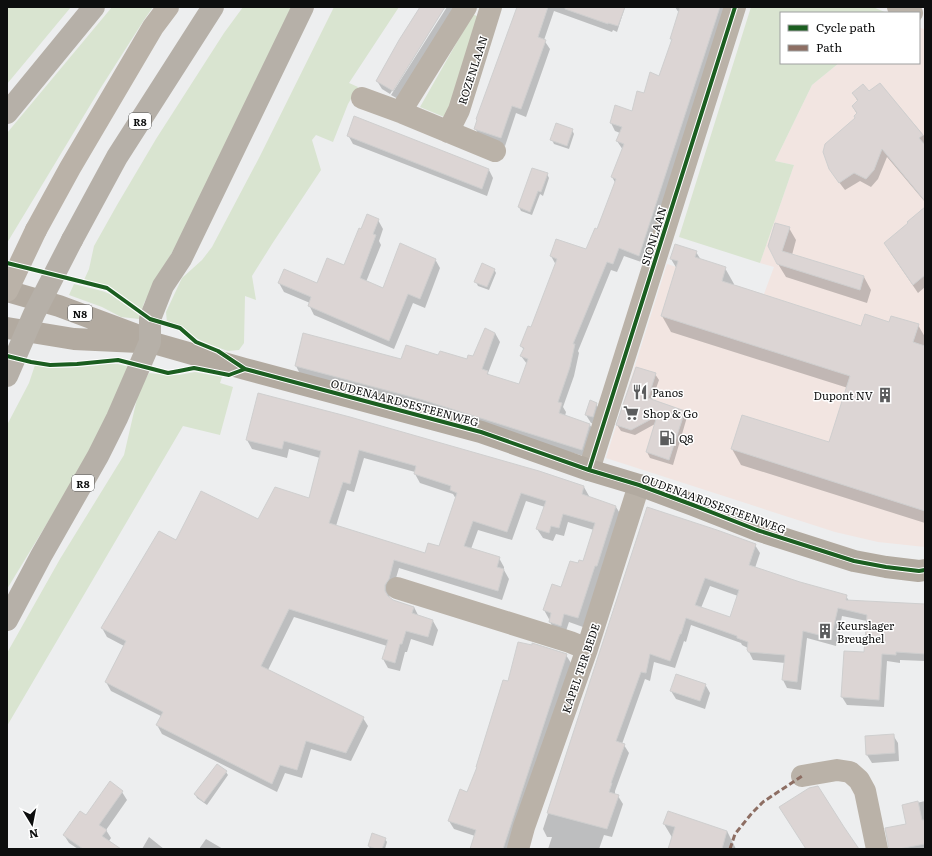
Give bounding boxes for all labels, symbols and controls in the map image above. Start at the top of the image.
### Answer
legend [780,12,920,64]
text: Cycle path [816,18,876,36]
street label: ROZENLAAN [453,33,491,107]
text: Path [816,38,842,56]
road number: R8 [129,113,151,129]
street label: SIONLAAN [636,205,670,267]
road number: N8 [68,305,92,321]
street label: OUDENAARDSESTEENWEG [329,375,481,429]
restaurant icon: Panos [631,383,649,401]
place label: Panos [652,384,683,400]
building icon: Dupont NV [876,386,894,404]
place label: Dupont NV [814,387,873,403]
supermarket icon: Shop & Go [622,404,640,422]
place label: Shop & Go [643,405,698,421]
fuel station icon: Q8 [658,429,676,447]
place label: Q8 [679,430,693,446]
street label: OUDENAARDSESTEENWEG [640,469,788,537]
road number: R8 [72,475,94,491]
place label: Keurslager Breughel [837,617,895,646]
street label: KAPEL TER BEDE [557,621,603,715]
building icon: Keurslager Breughel [816,622,834,640]
north arrow [12,804,52,844]
text: N [28,826,40,844]

